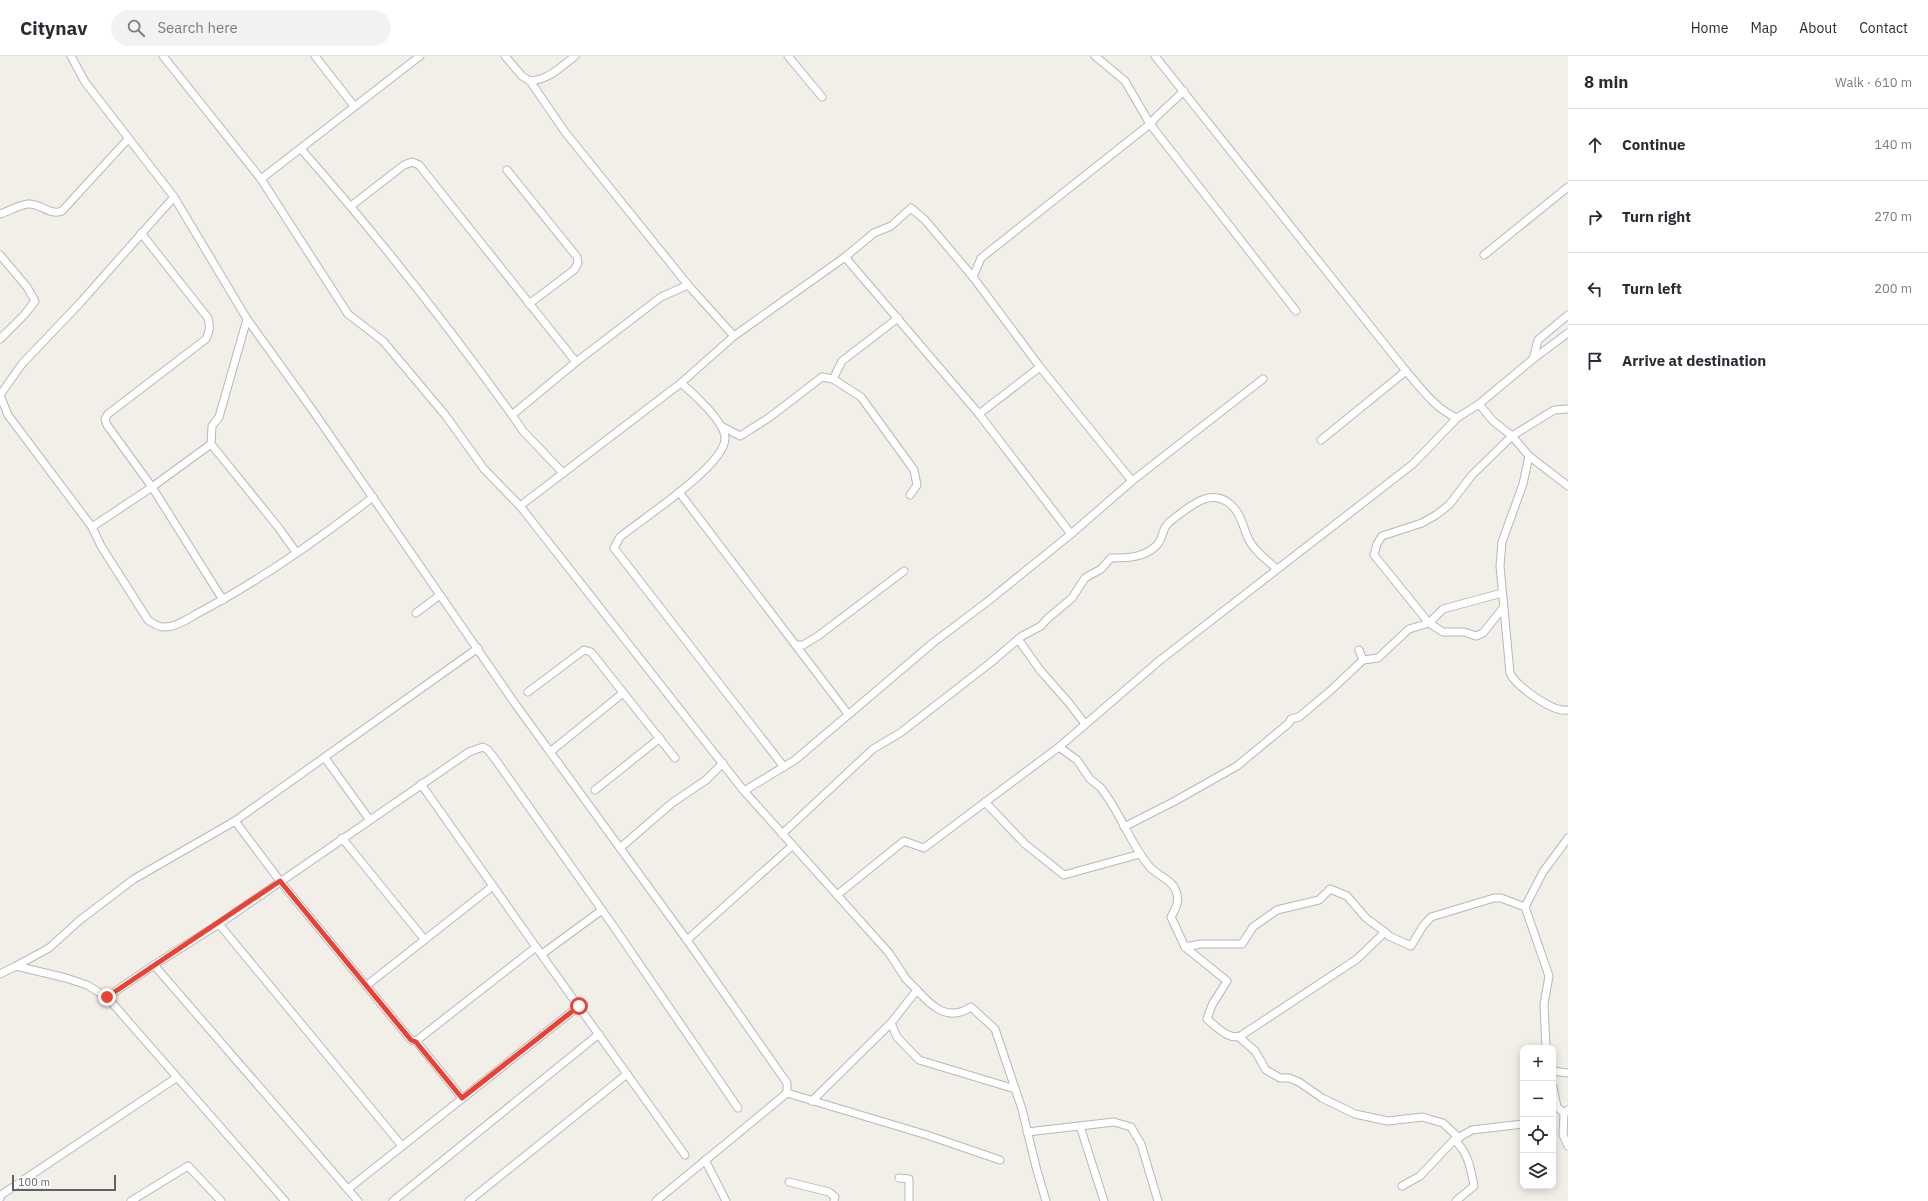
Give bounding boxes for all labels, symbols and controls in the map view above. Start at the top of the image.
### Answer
search box [111,10,391,46]
text: Citynav [20,16,87,40]
icon: search [125,17,147,39]
text: Search here [157,18,238,37]
text: Home [1691,19,1728,37]
text: Map [1750,19,1777,37]
text: About [1799,19,1837,37]
text: Contact [1859,19,1908,37]
text: 8 min [1584,71,1628,93]
text: Walk · 610 m [1835,74,1912,91]
icon: ahead [1584,134,1606,156]
text: Continue [1622,135,1686,154]
text: 140 m [1874,136,1912,153]
icon: right [1584,206,1606,228]
text: Turn right [1622,207,1691,226]
text: 270 m [1874,208,1912,225]
icon: left [1584,278,1606,300]
text: Turn left [1622,279,1682,298]
text: 200 m [1874,280,1912,297]
icon: arrive [1584,350,1606,372]
text: Arrive at destination [1622,351,1766,370]
route end [98,988,116,1006]
route start [570,997,588,1015]
map controls [1520,1045,1556,1189]
button: + [1520,1045,1556,1081]
button: − [1520,1081,1556,1117]
button: locate [1520,1117,1556,1153]
button: layers [1520,1153,1556,1189]
scale bar [12,1173,116,1192]
text: 100 m [18,1175,50,1189]

